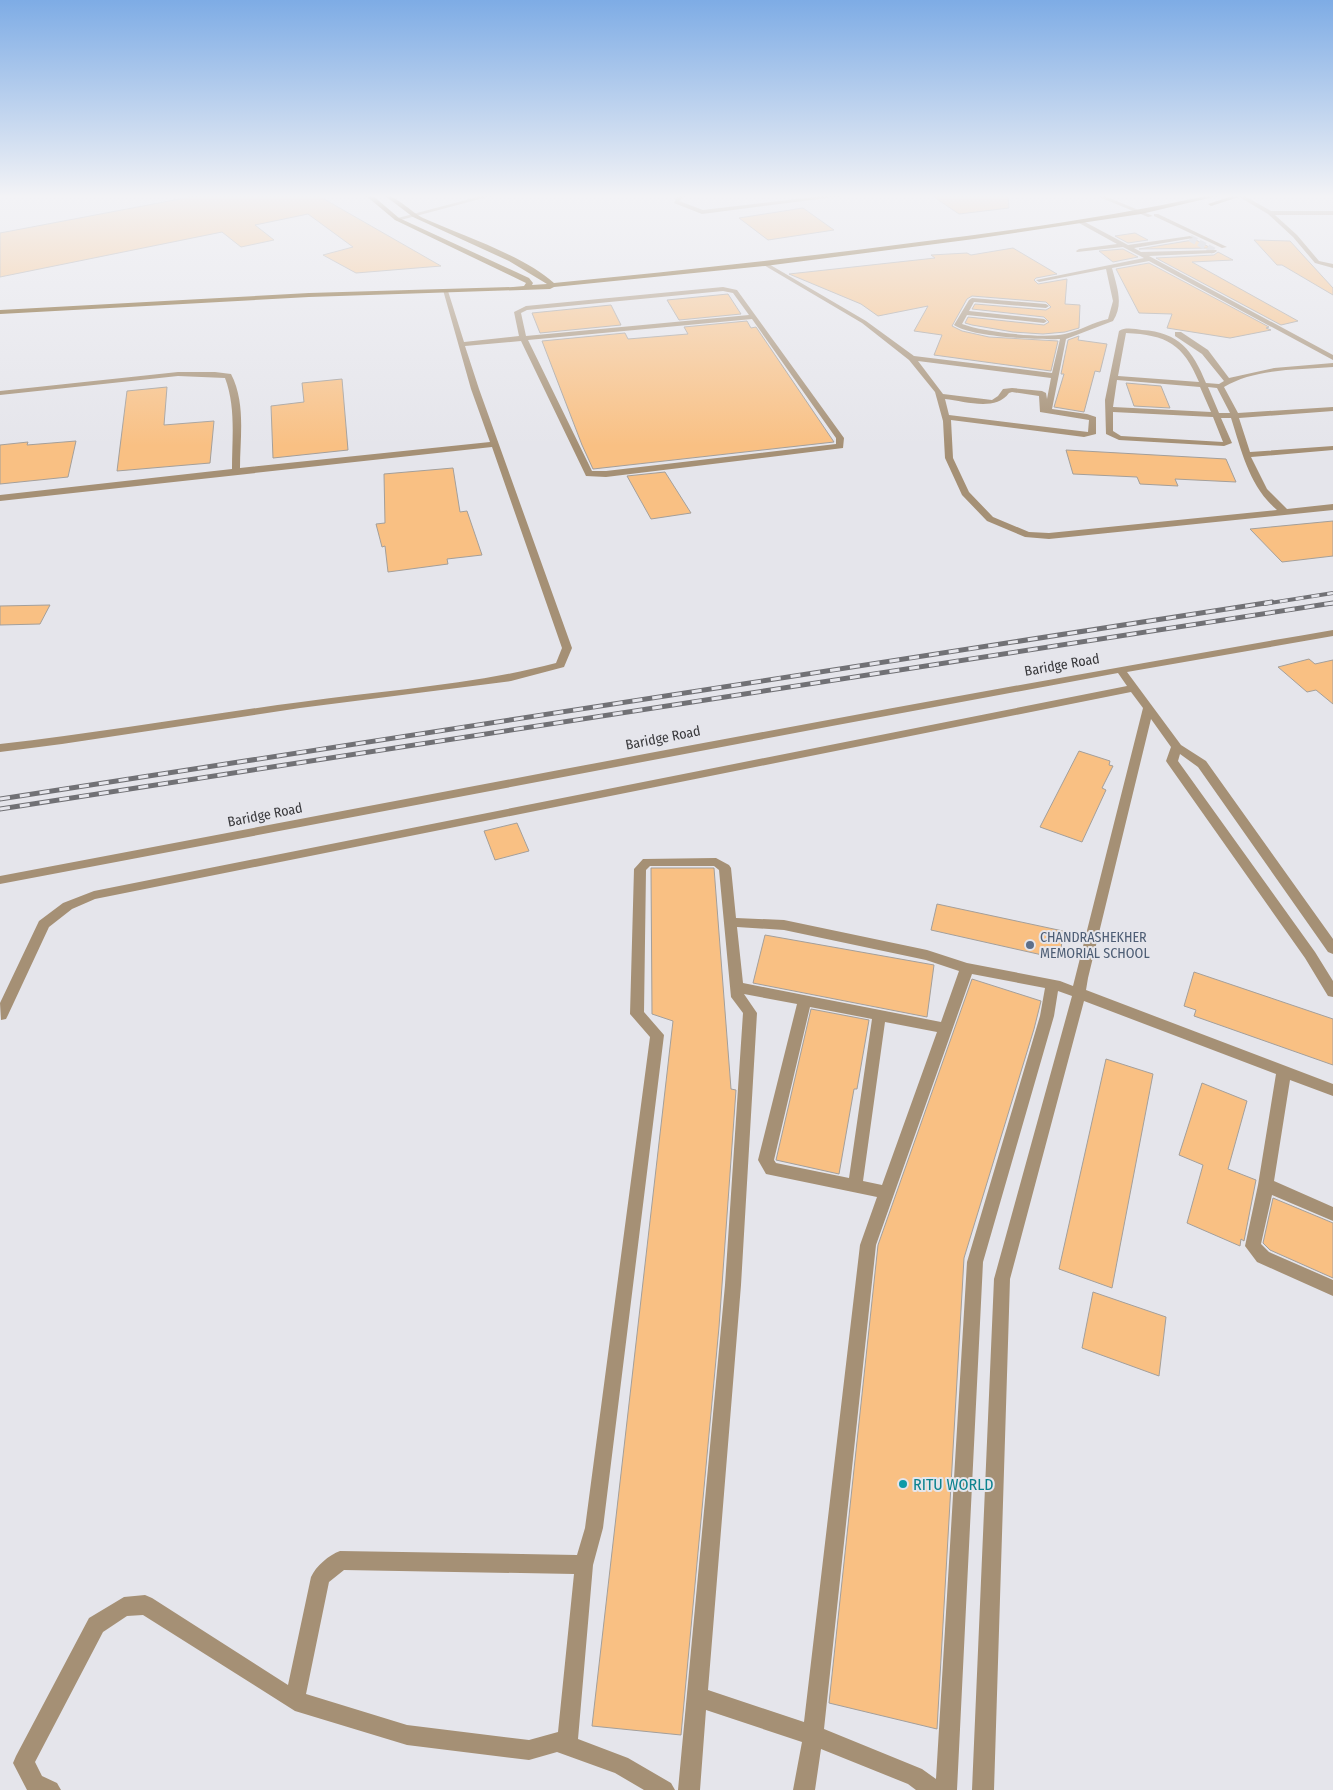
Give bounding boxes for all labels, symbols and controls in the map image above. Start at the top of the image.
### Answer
street label: Baridge Road [1023,650,1101,680]
street label: Baridge Road [624,722,702,754]
street label: Baridge Road [226,799,304,831]
place label: CHANDRASHEKHER MEMORIAL SCHOOL [1040,929,1150,962]
marker: CHANDRASHEKHER MEMORIAL SCHOOL [1024,939,1036,951]
place label: RITU WORLD [913,1475,994,1494]
marker: RITU WORLD [897,1478,909,1490]

